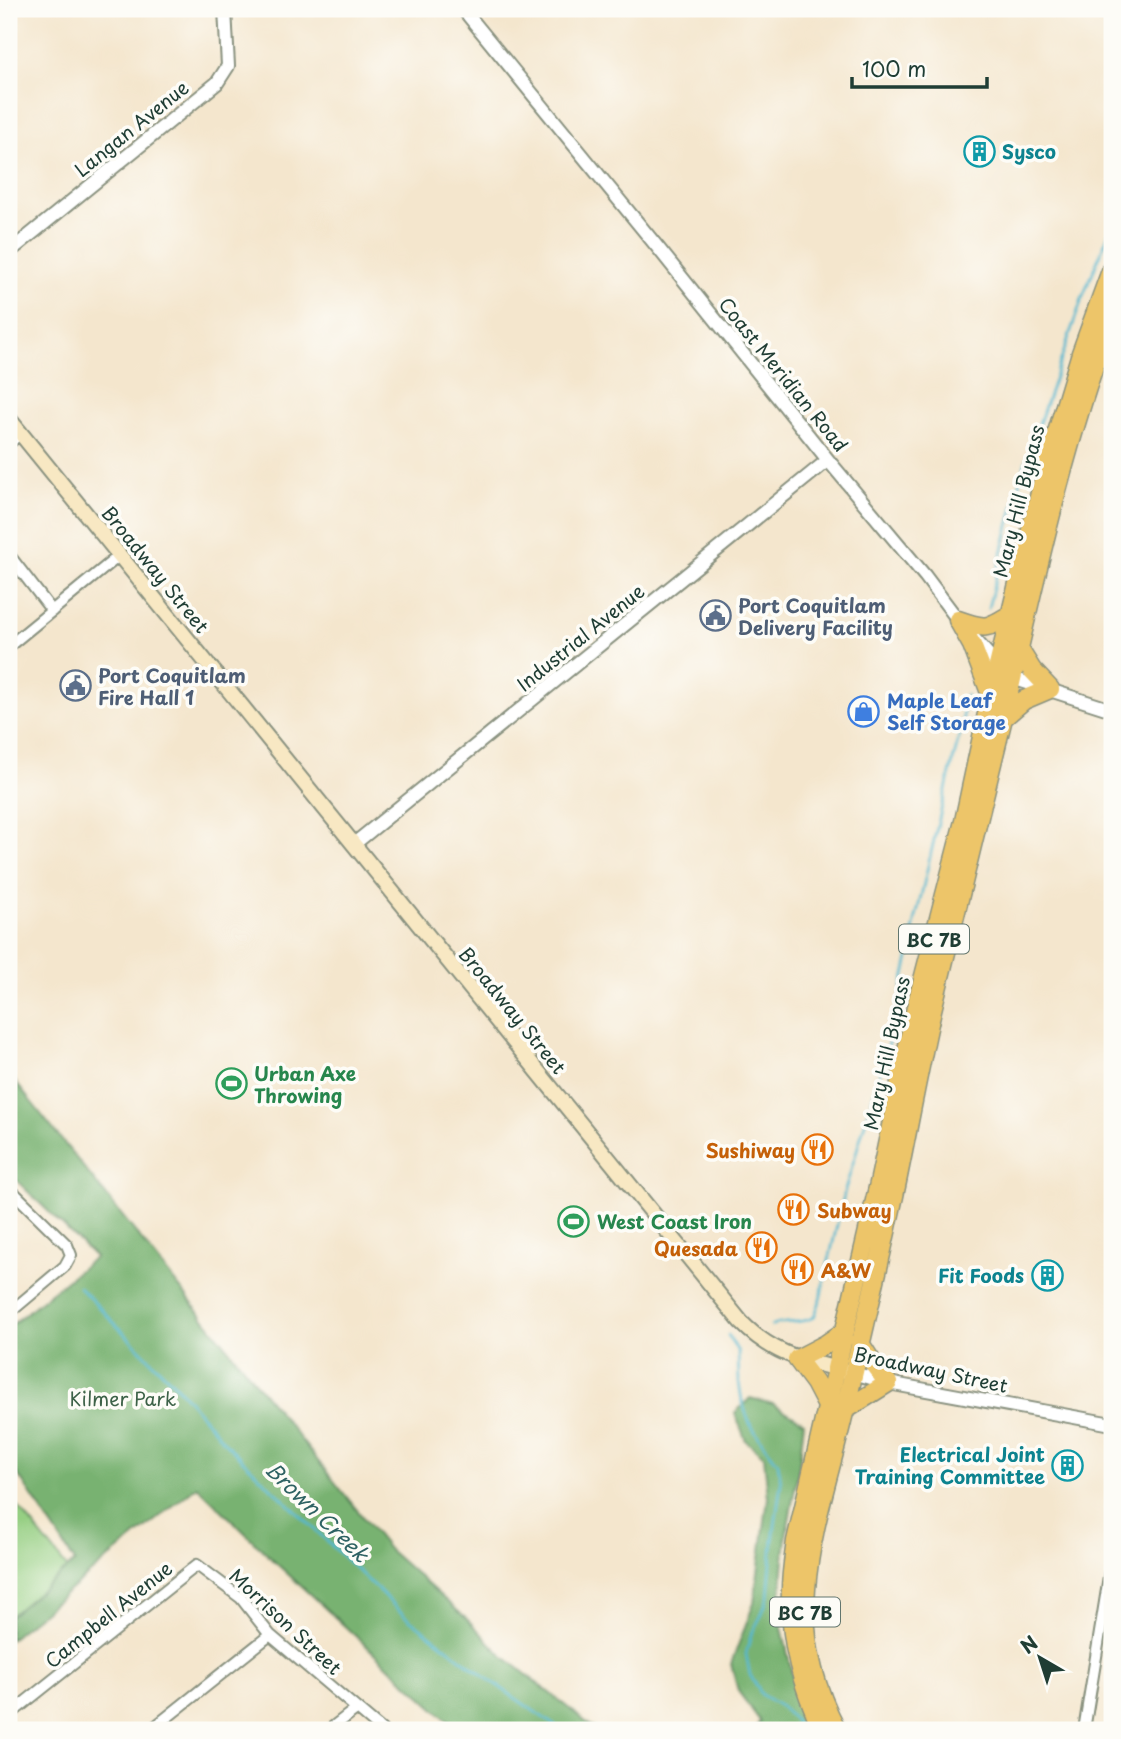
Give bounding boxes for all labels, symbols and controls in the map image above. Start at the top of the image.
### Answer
scale bar [852,46,986,90]
text: 100 m [862,52,926,84]
street label: Langan Avenue [68,73,194,183]
building icon: Sysco [962,134,996,168]
place label: Sysco [1002,137,1056,165]
street label: Coast Meridian Road [713,291,855,457]
street label: Mary Hill Bypass [986,422,1051,580]
street label: Broadway Street [96,499,216,639]
street label: Industrial Avenue [510,577,650,697]
place label: Port Coquitlam Delivery Facility [738,591,893,641]
public building icon: Port Coquitlam Delivery Facility [698,599,732,633]
place label: Port Coquitlam Fire Hall 1 [98,661,246,711]
public building icon: Port Coquitlam Fire Hall 1 [58,669,92,703]
place label: Maple Leaf Self Storage [887,686,1006,736]
shop icon: Maple Leaf Self Storage [847,694,881,728]
road number: BC 7B [899,924,969,954]
street label: Broadway Street [453,940,573,1080]
street label: Mary Hill Bypass [856,974,916,1132]
place label: Urban Axe Throwing [254,1059,356,1109]
sports icon: Urban Axe Throwing [214,1067,248,1101]
restaurant icon: Sushiway [801,1133,835,1167]
place label: Sushiway [706,1136,795,1164]
restaurant icon: Subway [777,1193,811,1227]
place label: Subway [817,1196,891,1224]
sports icon: West Coast Iron [557,1204,591,1238]
place label: West Coast Iron [597,1207,752,1235]
restaurant icon: Quesada [744,1231,778,1265]
place label: Quesada [654,1234,738,1262]
restaurant icon: A&W [781,1253,815,1287]
place label: A&W [821,1256,872,1284]
building icon: Fit Foods [1030,1258,1064,1292]
place label: Fit Foods [938,1261,1024,1289]
street label: Broadway Street [852,1339,1011,1399]
park label: Kilmer Park [70,1384,177,1412]
place label: Electrical Joint Training Committee [855,1440,1045,1490]
building icon: Electrical Joint Training Committee [1051,1448,1085,1482]
water label: Brown Creek [259,1453,378,1570]
street label: Campbell Avenue [38,1554,178,1674]
street label: Morrison Street [224,1561,349,1681]
road number: BC 7B [770,1597,840,1626]
north arrow [1006,1624,1076,1694]
text: N [1014,1628,1043,1660]

